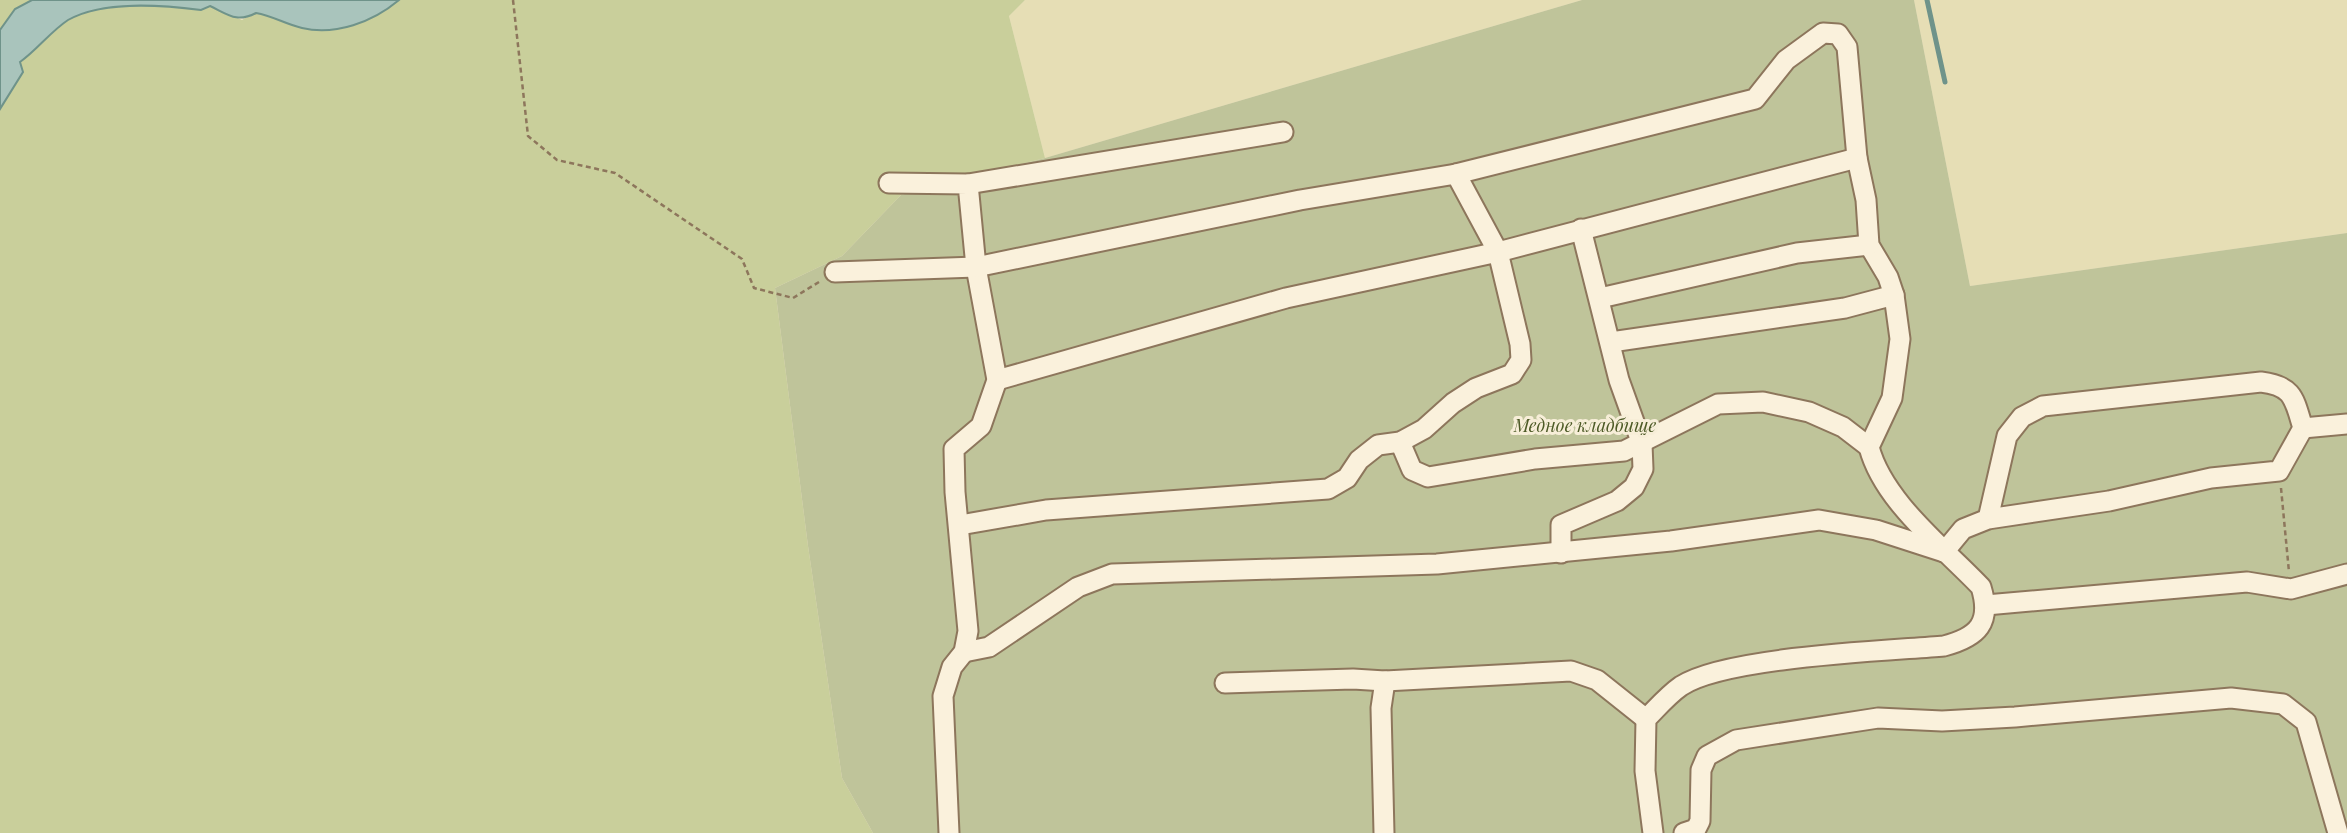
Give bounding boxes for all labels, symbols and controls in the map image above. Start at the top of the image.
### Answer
park label: Медное кладбище [1513,413,1657,437]

